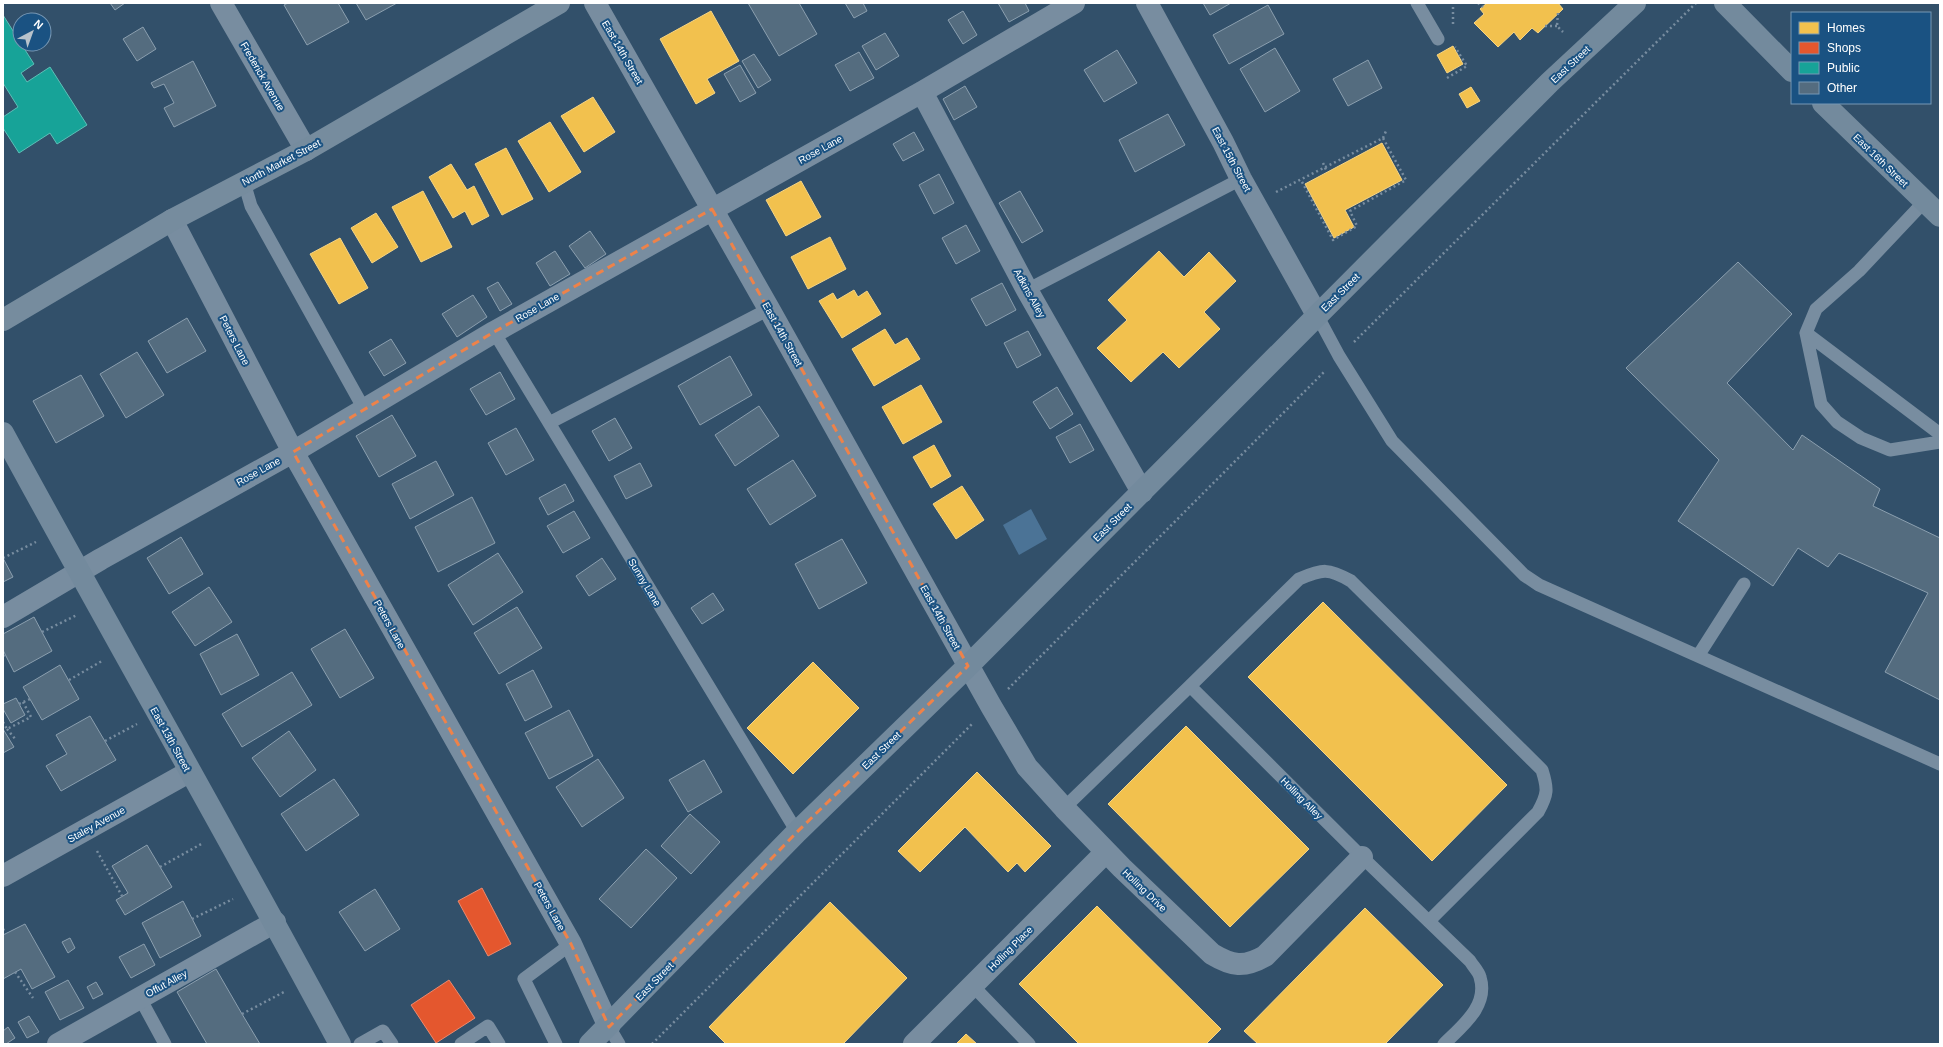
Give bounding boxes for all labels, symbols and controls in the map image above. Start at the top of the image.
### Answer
north arrow [12,12,52,52]
legend [1791,12,1931,104]
text: N [32,17,46,32]
street label: East 14th Street [600,18,645,86]
text: Homes [1827,21,1865,35]
street label: Frederick Avenue [238,40,287,113]
text: Shops [1827,41,1861,55]
street label: East Street [1549,43,1592,85]
text: Public [1827,61,1860,75]
text: Other [1827,81,1857,95]
street label: East 15th Street [1210,125,1253,194]
street label: East 16th Street [1851,131,1910,189]
street label: Rose Lane [796,133,844,166]
street label: North Market Street [240,137,323,188]
street label: Adkins Alley [1012,267,1047,319]
street label: East Street [1319,271,1362,314]
street label: Rose Lane [514,290,561,324]
street label: East 14th Street [760,300,805,368]
street label: Peters Lane [217,314,252,367]
street label: Rose Lane [234,455,282,488]
street label: East Street [1091,501,1134,544]
street label: Sunny Lane [626,557,663,608]
street label: East 14th Street [918,583,963,651]
street label: Peters Lane [372,598,408,651]
street label: East 13th Street [148,705,193,773]
street label: East Street [860,729,903,771]
street label: Holling Alley [1278,775,1325,822]
street label: Staley Avenue [66,804,127,845]
street label: Holling Drive [1120,867,1169,914]
street label: Peters Lane [532,880,568,933]
street label: Holling Place [986,924,1035,973]
street label: East Street [633,960,676,1003]
street label: Offut Alley [144,968,189,999]

